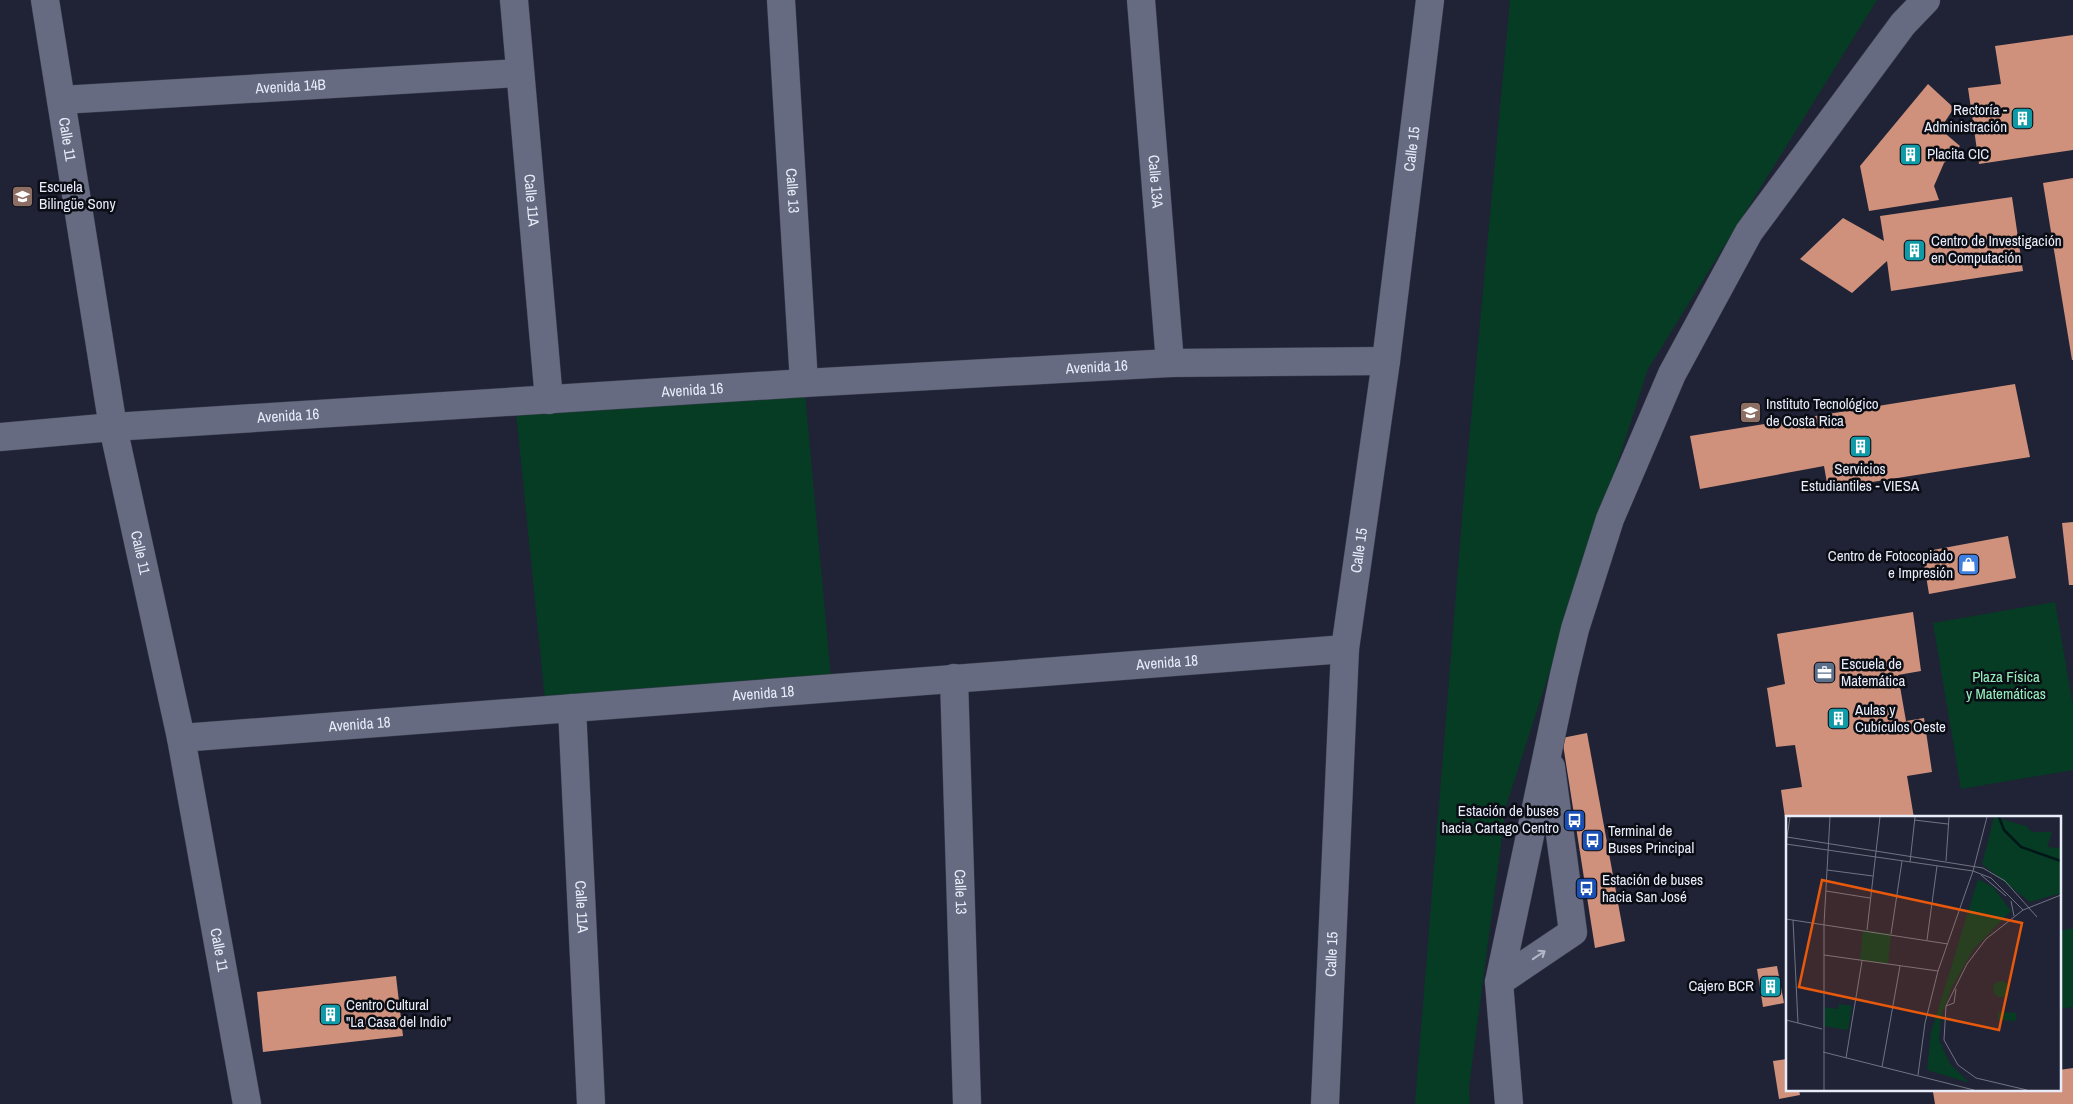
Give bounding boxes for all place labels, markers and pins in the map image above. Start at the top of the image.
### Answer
place label: Rectoría - Administración [1923,99,2007,137]
building icon: Rectoría - Administración [2011,107,2035,131]
building icon: Placita CIC [1899,142,1923,166]
place label: Placita CIC [1927,143,1989,164]
place label: Escuela Bilingüe Sony [39,176,116,214]
school or university icon: Escuela Bilingüe Sony [11,184,35,208]
place label: Centro de Investigación en Computación [1931,230,2062,268]
building icon: Centro de Investigación en Computación [1903,238,1927,262]
place label: Instituto Tecnológico de Costa Rica [1766,393,1879,431]
school or university icon: Instituto Tecnológico de Costa Rica [1738,401,1762,425]
building icon: Servicios Estudiantiles - VIESA [1848,434,1872,458]
place label: Servicios Estudiantiles - VIESA [1801,458,1920,496]
place label: Centro de Fotocopiado e Impresión [1828,545,1953,583]
shop icon: Centro de Fotocopiado e Impresión [1957,553,1981,577]
place label: Escuela de Matemática [1841,653,1905,691]
office icon: Escuela de Matemática [1813,661,1837,685]
place label: Aulas y Cubículos Oeste [1854,699,1946,737]
building icon: Aulas y Cubículos Oeste [1827,707,1851,731]
place label: Estación de buses hacia Cartago Centro [1441,800,1559,838]
bus stop icon: Estación de buses hacia Cartago Centro [1563,808,1587,832]
place label: Terminal de Buses Principal [1608,820,1694,858]
bus stop icon: Terminal de Buses Principal [1580,828,1604,852]
place label: Estación de buses hacia San José [1602,869,1703,907]
bus stop icon: Estación de buses hacia San José [1574,877,1598,901]
building icon: Cajero BCR [1758,974,1782,998]
place label: Cajero BCR [1688,975,1754,996]
place label: Centro Cultural "La Casa del Indio" [346,994,451,1032]
building icon: Centro Cultural "La Casa del Indio" [318,1002,342,1026]

